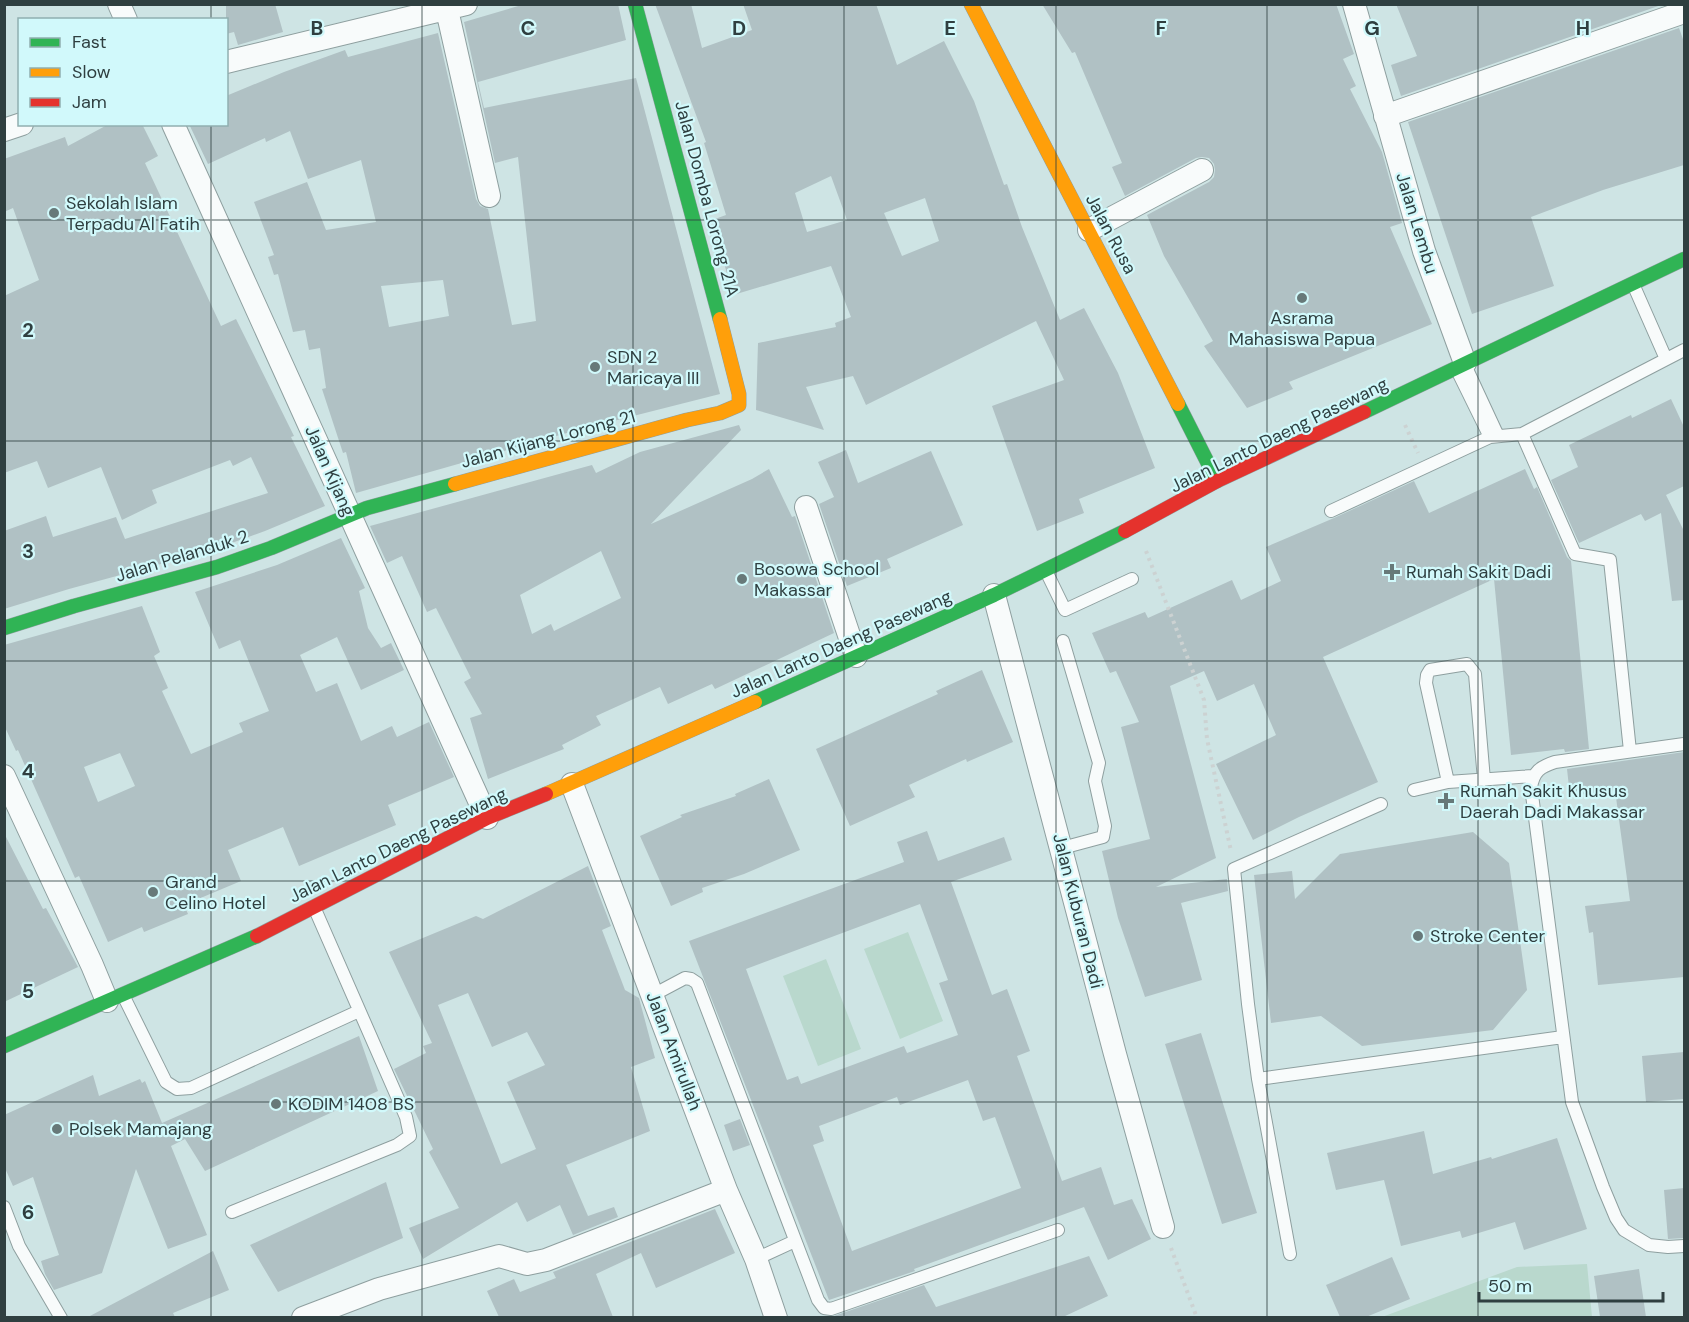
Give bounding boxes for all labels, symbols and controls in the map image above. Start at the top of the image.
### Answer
text: B [311,15,323,41]
text: C [521,15,535,41]
text: D [732,15,746,41]
text: E [944,15,956,41]
text: F [1155,15,1167,41]
text: G [1364,15,1380,41]
text: H [1576,15,1590,41]
legend [18,18,228,126]
text: Fast [72,30,107,54]
text: Slow [72,60,111,84]
text: Jam [72,90,107,114]
street label: Jalan Domba Lorong 21A [669,98,745,300]
street label: Jalan Lembu [1390,169,1444,277]
street label: Jalan Rusa [1080,190,1142,278]
place label: Sekolah Islam Terpadu Al Fatih [66,191,200,236]
marker: Sekolah Islam Terpadu Al Fatih [47,206,61,220]
marker: Asrama Mahasiswa Papua [1295,291,1309,305]
place label: Asrama Mahasiswa Papua [1229,306,1375,351]
text: 2 [22,317,34,343]
place label: SDN 2 Maricaya III [607,345,699,390]
marker: SDN 2 Maricaya III [588,360,602,374]
street label: Jalan Lanto Daeng Pasewang [1166,372,1392,498]
street label: Jalan Kijang Lorong 21 [458,404,638,474]
street label: Jalan Kijang [299,422,361,520]
street label: Jalan Pelanduk 2 [113,524,251,588]
text: 3 [22,538,34,564]
place label: Bosowa School Makassar [754,557,879,602]
place label: Rumah Sakit Dadi [1406,560,1551,584]
marker: Rumah Sakit Dadi [1383,563,1401,581]
marker: Bosowa School Makassar [735,572,749,586]
street label: Jalan Lanto Daeng Pasewang [727,584,955,704]
text: 4 [22,758,35,784]
place label: Rumah Sakit Khusus Daerah Dadi Makassar [1460,779,1645,824]
street label: Jalan Lanto Daeng Pasewang [285,782,511,908]
marker: Rumah Sakit Khusus Daerah Dadi Makassar [1437,792,1455,810]
street label: Jalan Kuburan Dadi [1047,831,1109,991]
place label: Grand Celino Hotel [165,870,266,915]
marker: Grand Celino Hotel [146,885,160,899]
place label: Stroke Center [1430,924,1545,948]
marker: Stroke Center [1411,929,1425,943]
text: 5 [22,978,34,1004]
street label: Jalan Amirullah [640,988,708,1114]
place label: KODIM 1408 BS [288,1092,414,1116]
marker: KODIM 1408 BS [269,1097,283,1111]
place label: Polsek Mamajang [69,1117,212,1141]
marker: Polsek Mamajang [50,1122,64,1136]
text: 6 [22,1199,34,1225]
scale bar [1479,1265,1664,1303]
text: 50 m [1488,1274,1532,1298]

